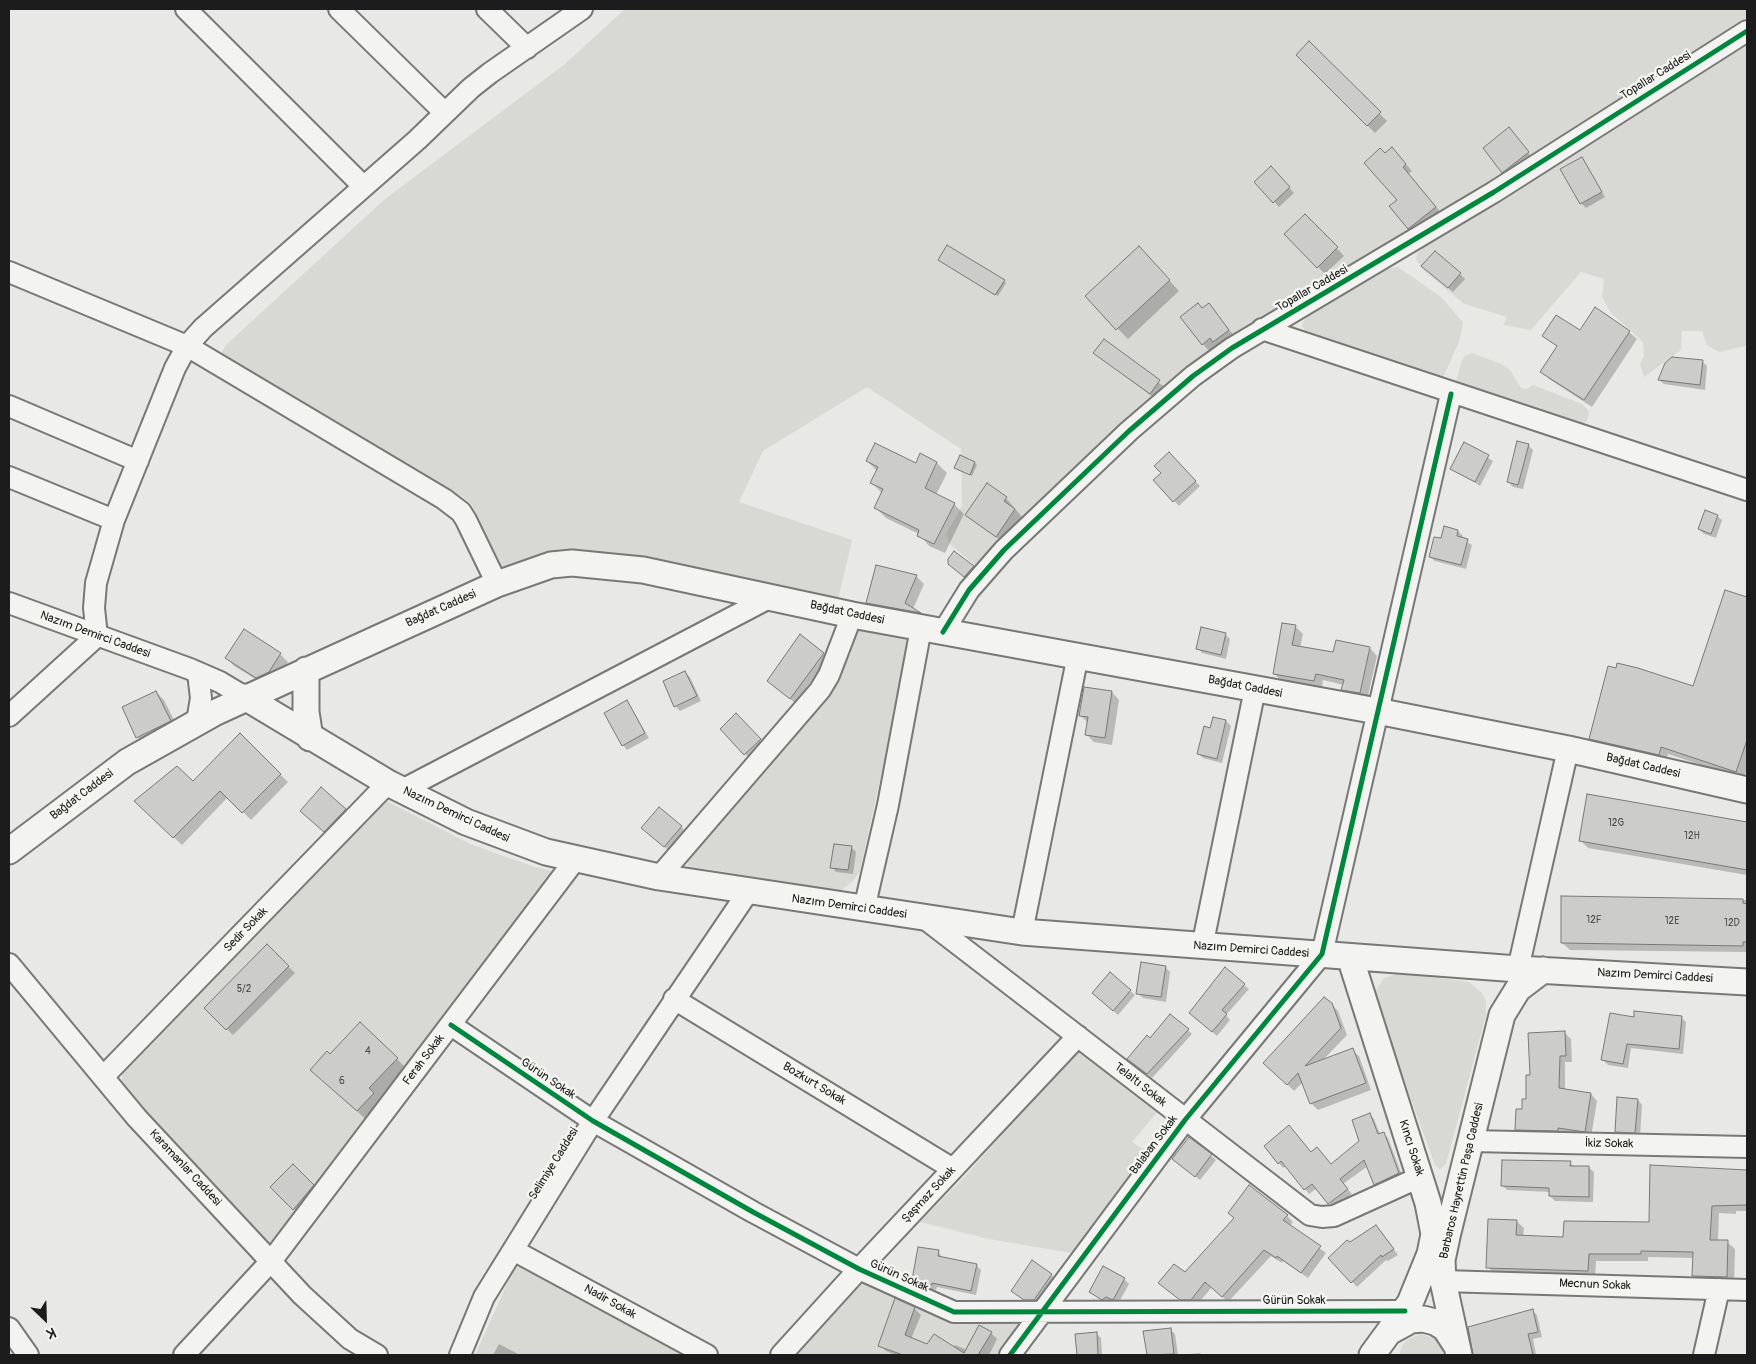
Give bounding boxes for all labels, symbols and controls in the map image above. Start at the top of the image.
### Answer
street label: Topallar Caddesi [1618,49,1694,103]
street label: Topallar Caddesi [1274,263,1350,315]
street label: Bağdat Caddesi [404,587,478,631]
street label: Bağdat Caddesi [809,598,885,628]
street label: Nazım Demirci Caddesi [38,608,152,662]
street label: Bağdat Caddesi [1207,673,1283,701]
street label: Bağdat Caddesi [1605,750,1681,782]
street label: Bağdat Caddesi [48,767,116,823]
street label: Nazım Demirci Caddesi [400,784,512,846]
house number: 12G [1608,817,1624,829]
house number: 12H [1684,830,1700,842]
street label: Nazım Demirci Caddesi [791,892,907,922]
street label: Sedir Sokak [221,905,271,955]
house number: 12F [1586,914,1602,926]
house number: 12E [1665,915,1679,927]
house number: 12D [1724,917,1740,929]
street label: Nazım Demirci Caddesi [1193,939,1309,961]
street label: Nazım Demirci Caddesi [1597,966,1713,986]
house number: 5/2 [237,983,251,995]
street label: Ferah Sokak [400,1032,448,1088]
house number: 4 [365,1045,371,1057]
street label: Gürün Sokak [518,1055,578,1103]
street label: Bozkurt Sokak [780,1059,848,1109]
street label: Telaltı Sokak [1111,1060,1169,1110]
house number: 6 [339,1075,345,1087]
street label: Barbaros Hayrettin Paşa Caddesi [1437,1102,1487,1260]
street label: Balaban Sokak [1127,1113,1181,1177]
street label: Kıncı Sokak [1395,1118,1427,1178]
street label: Selimiye Caddesi [526,1125,582,1203]
street label: Karamanlar Caddesi [146,1127,224,1209]
street label: İkiz Sokak [1585,1136,1633,1152]
street label: Şaşmaz Sokak [899,1164,959,1226]
street label: Gürün Sokak [867,1257,931,1295]
street label: Mecnun Sokak [1559,1277,1631,1293]
street label: Nadir Sokak [581,1282,639,1322]
north arrow [20,1294,70,1344]
street label: Gürün Sokak [1262,1294,1326,1308]
text: K [44,1324,59,1343]

